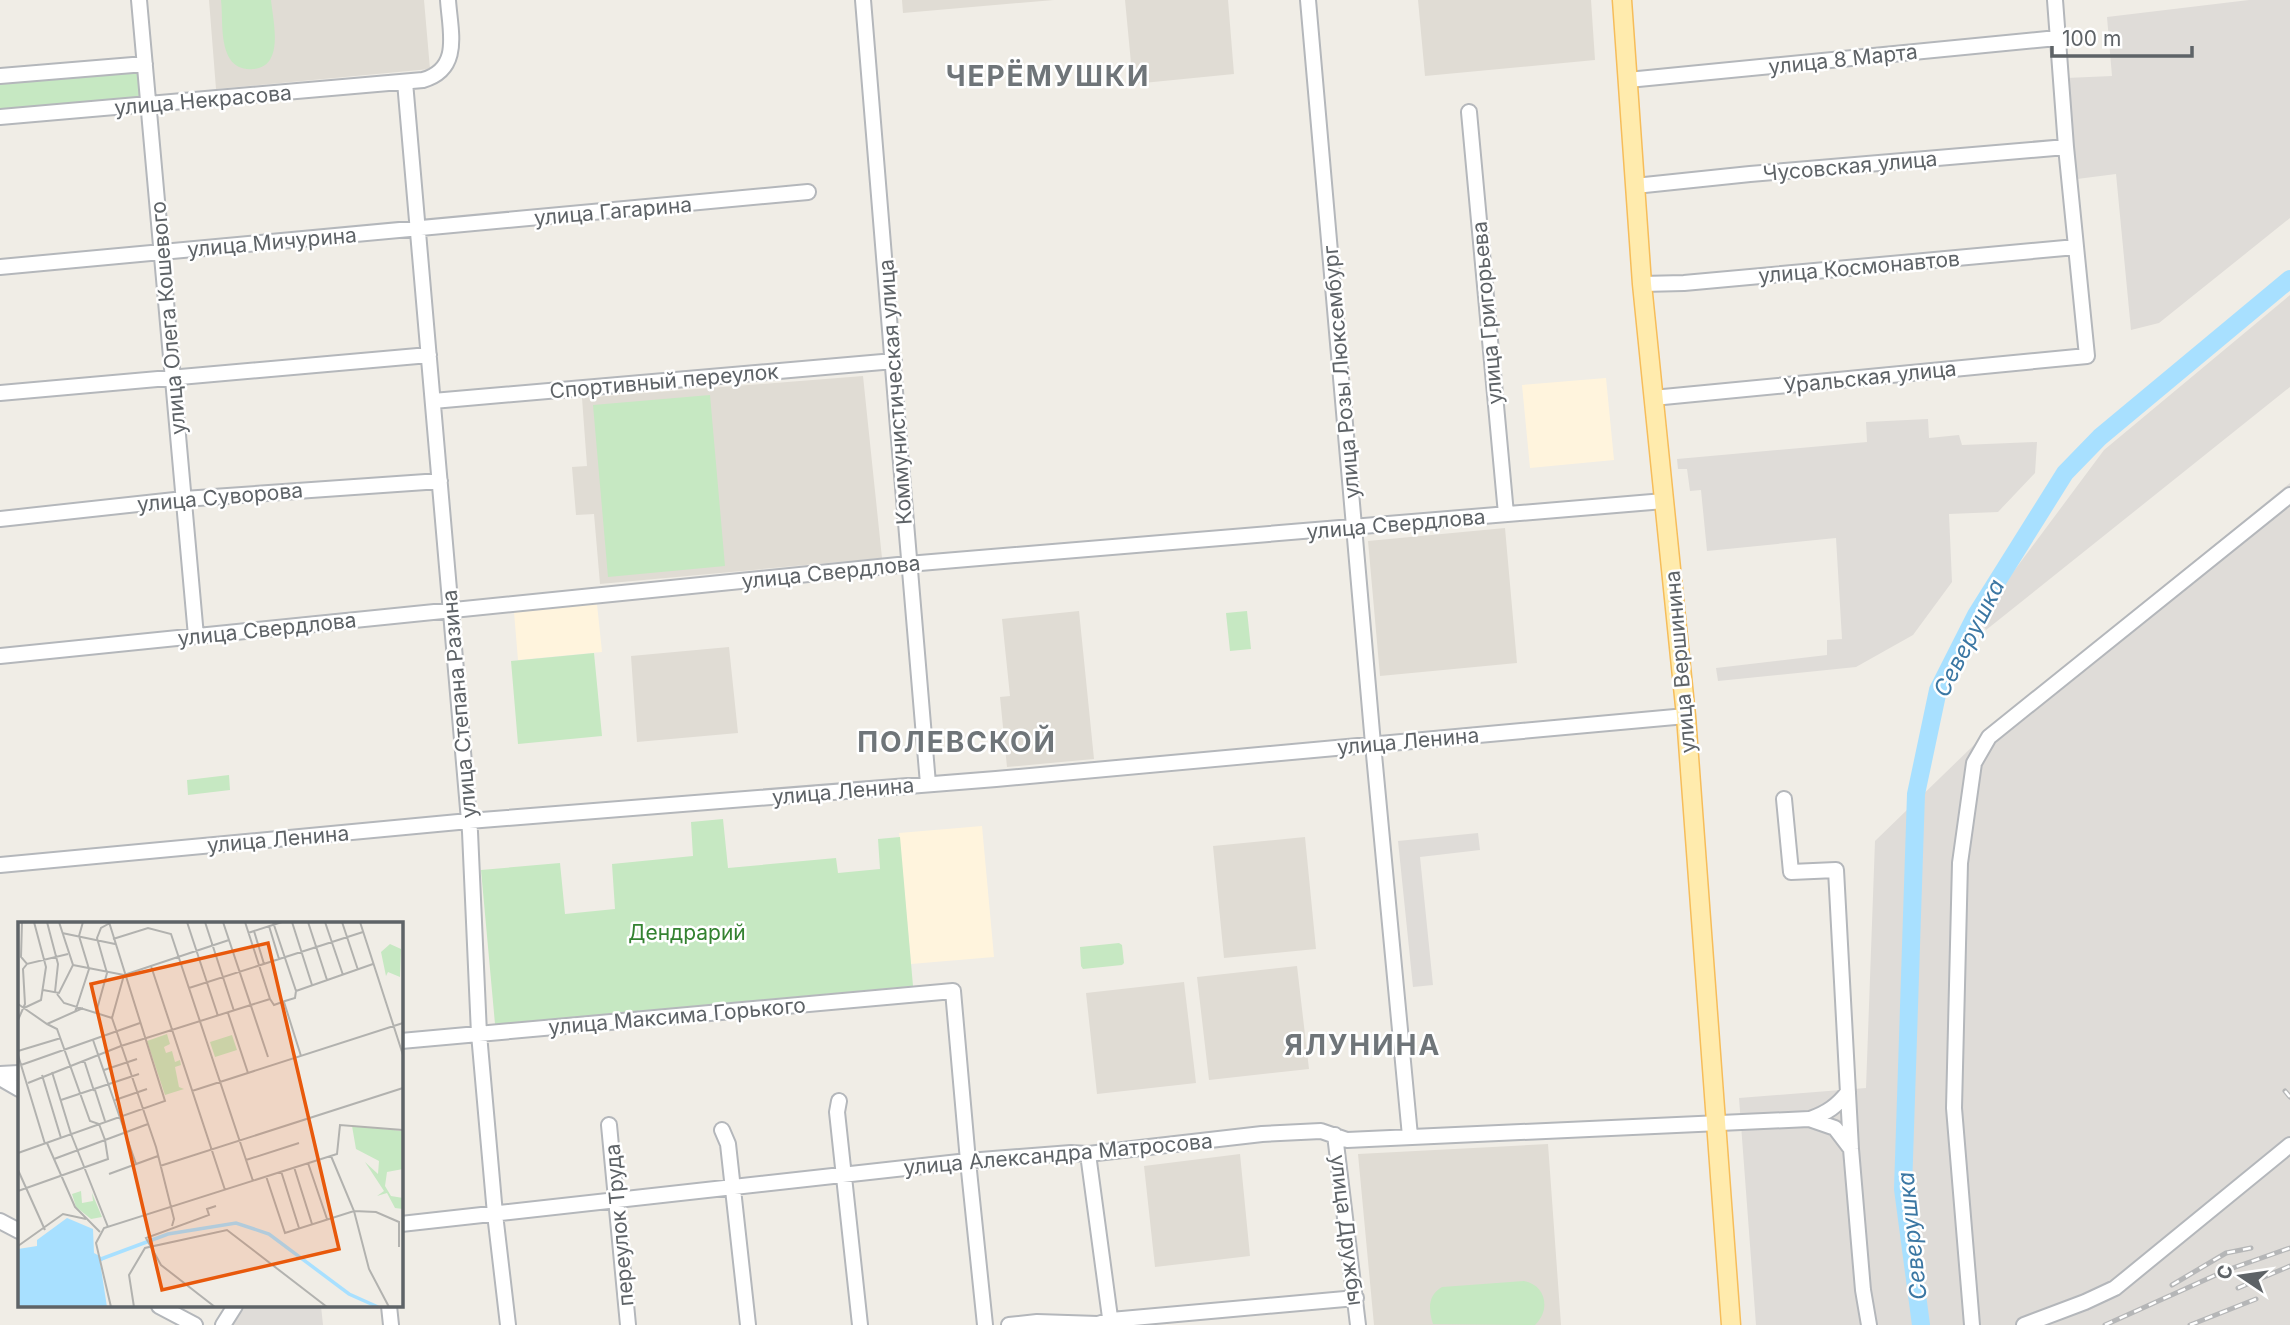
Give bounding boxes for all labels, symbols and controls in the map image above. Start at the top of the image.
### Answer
scale bar [2052,14,2192,58]
text: 100 m [2062,26,2121,51]
street label: улица 8 Марта [1767,39,1919,79]
district label: ЧЕРЁМУШКИ [946,59,1150,93]
street label: улица Некрасова [113,80,293,120]
street label: Чусовская улица [1762,146,1938,186]
street label: улица Гагарина [533,192,693,230]
street label: улица Олега Кошевого [145,200,191,436]
street label: улица Григорьева [1467,220,1507,406]
street label: улица Мичурина [186,222,358,262]
street label: улица Розы Люксембург [1317,244,1365,500]
street label: улица Космонавтов [1757,246,1961,288]
street label: Коммунистическая улица [873,258,917,526]
street label: Уральская улица [1782,356,1958,398]
street label: Спортивный переулок [548,358,780,403]
street label: улица Суворова [136,477,304,517]
street label: улица Свердлова [1306,504,1486,544]
street label: улица Свердлова [740,550,922,594]
street label: улица Вершинина [1660,570,1700,754]
water label: Северушка [1927,574,2011,702]
street label: улица Степана Разина [437,589,481,819]
street label: улица Свердлова [176,607,358,651]
street label: улица Ленина [1336,722,1480,760]
district label: ПОЛЕВСКОЙ [857,724,1057,759]
street label: улица Ленина [771,772,915,810]
street label: улица Ленина [206,820,350,858]
park label: Дендрарий [628,920,746,945]
inset map [18,922,402,1308]
street label: улица Максима Горького [547,992,807,1040]
district label: ЯЛУНИНА [1285,1028,1441,1062]
street label: улица Александра Матросова [902,1128,1214,1180]
street label: переулок Труда [599,1143,639,1307]
street label: улица Дружбы [1325,1153,1369,1307]
water label: Северушка [1891,1171,1933,1301]
north arrow [2206,1241,2276,1311]
text: С [2212,1263,2238,1282]

